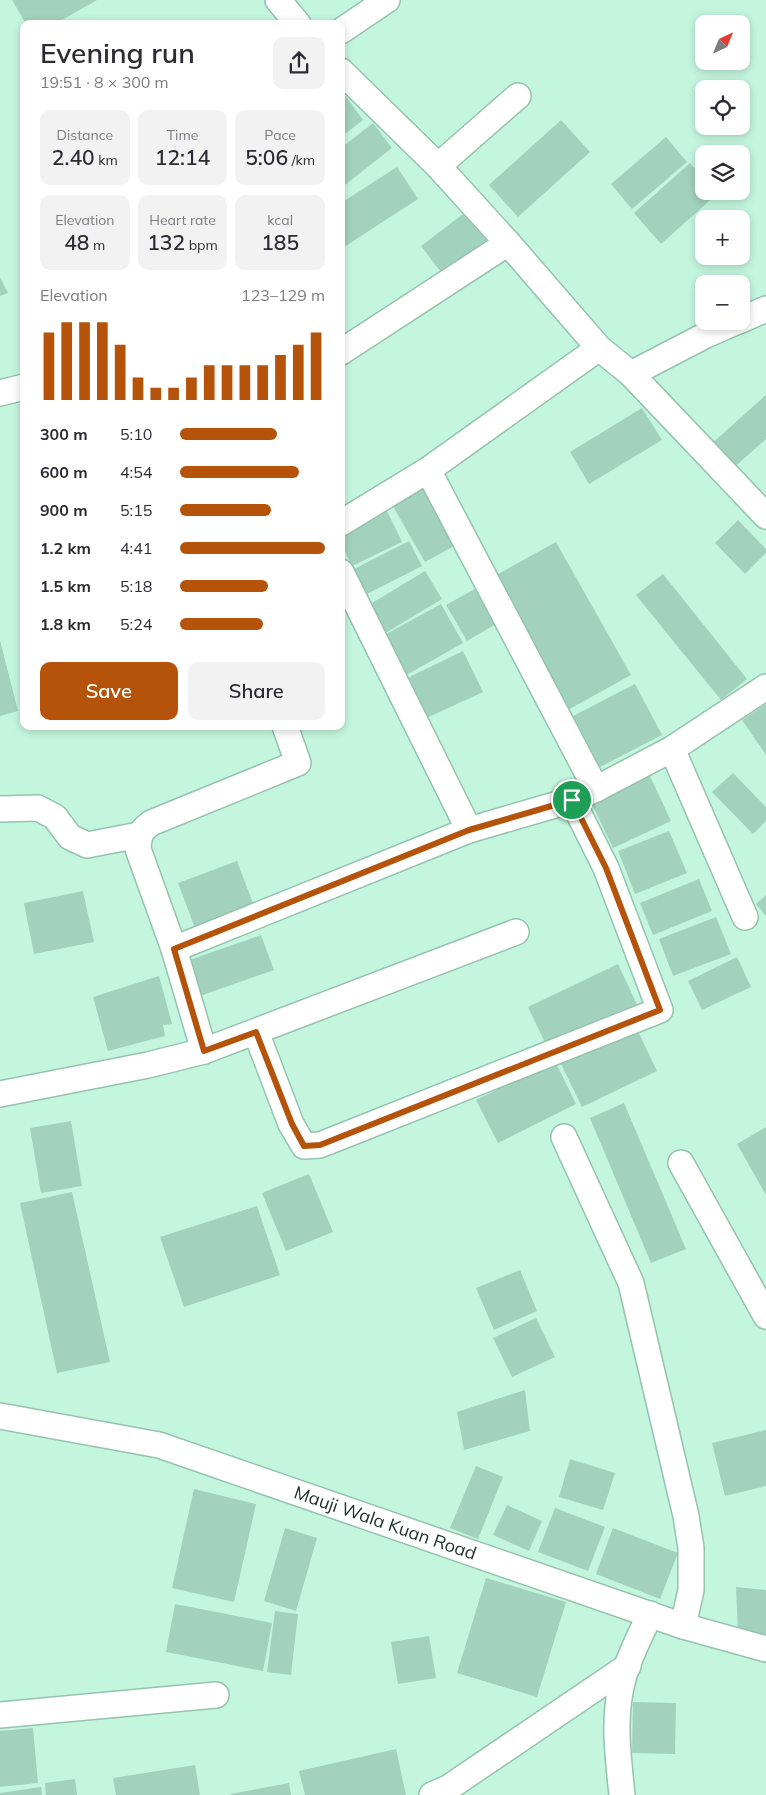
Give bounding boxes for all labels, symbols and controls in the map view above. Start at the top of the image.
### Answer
north arrow [695,15,750,70]
map controls [695,15,750,330]
text: Evening run [40,35,195,70]
button: share [273,37,325,89]
text: 19:51 · 8 × 300 m [40,72,169,92]
button: locate [695,80,750,135]
text: Distance [57,126,113,144]
text: Time [167,126,198,144]
text: Pace [264,126,296,144]
text: 2.40 [52,144,95,170]
text: 12:14 [155,144,210,170]
text: 5:06 [245,144,288,170]
button: layers [695,145,750,200]
text: km [95,151,118,169]
text: /km [288,151,315,169]
button: + [695,210,750,265]
text: Elevation [55,211,114,229]
text: Heart rate [149,211,216,229]
text: kcal [267,211,293,229]
text: 48 [64,229,89,255]
text: 132 [147,229,185,255]
text: 185 [261,229,299,255]
text: m [89,236,105,254]
text: bpm [185,236,218,254]
button: − [695,275,750,330]
text: Elevation [40,285,108,305]
text: 123–129 m [241,285,325,305]
text: 300 m [40,424,88,444]
text: 5:10 [120,424,152,444]
text: 600 m [40,462,88,482]
text: 4:54 [120,462,152,482]
text: 900 m [40,500,88,520]
text: 5:15 [120,500,152,520]
text: 1.2 km [40,538,91,558]
text: 4:41 [120,538,152,558]
text: 1.5 km [40,576,91,596]
text: 5:18 [120,576,152,596]
text: 1.8 km [40,614,91,634]
text: 5:24 [120,614,152,634]
button: Save [40,662,178,720]
button: Share [188,662,325,720]
pin [551,779,593,821]
icon: arrive [558,786,586,814]
street label: Mauji Wala Kuan Road [291,1481,480,1565]

